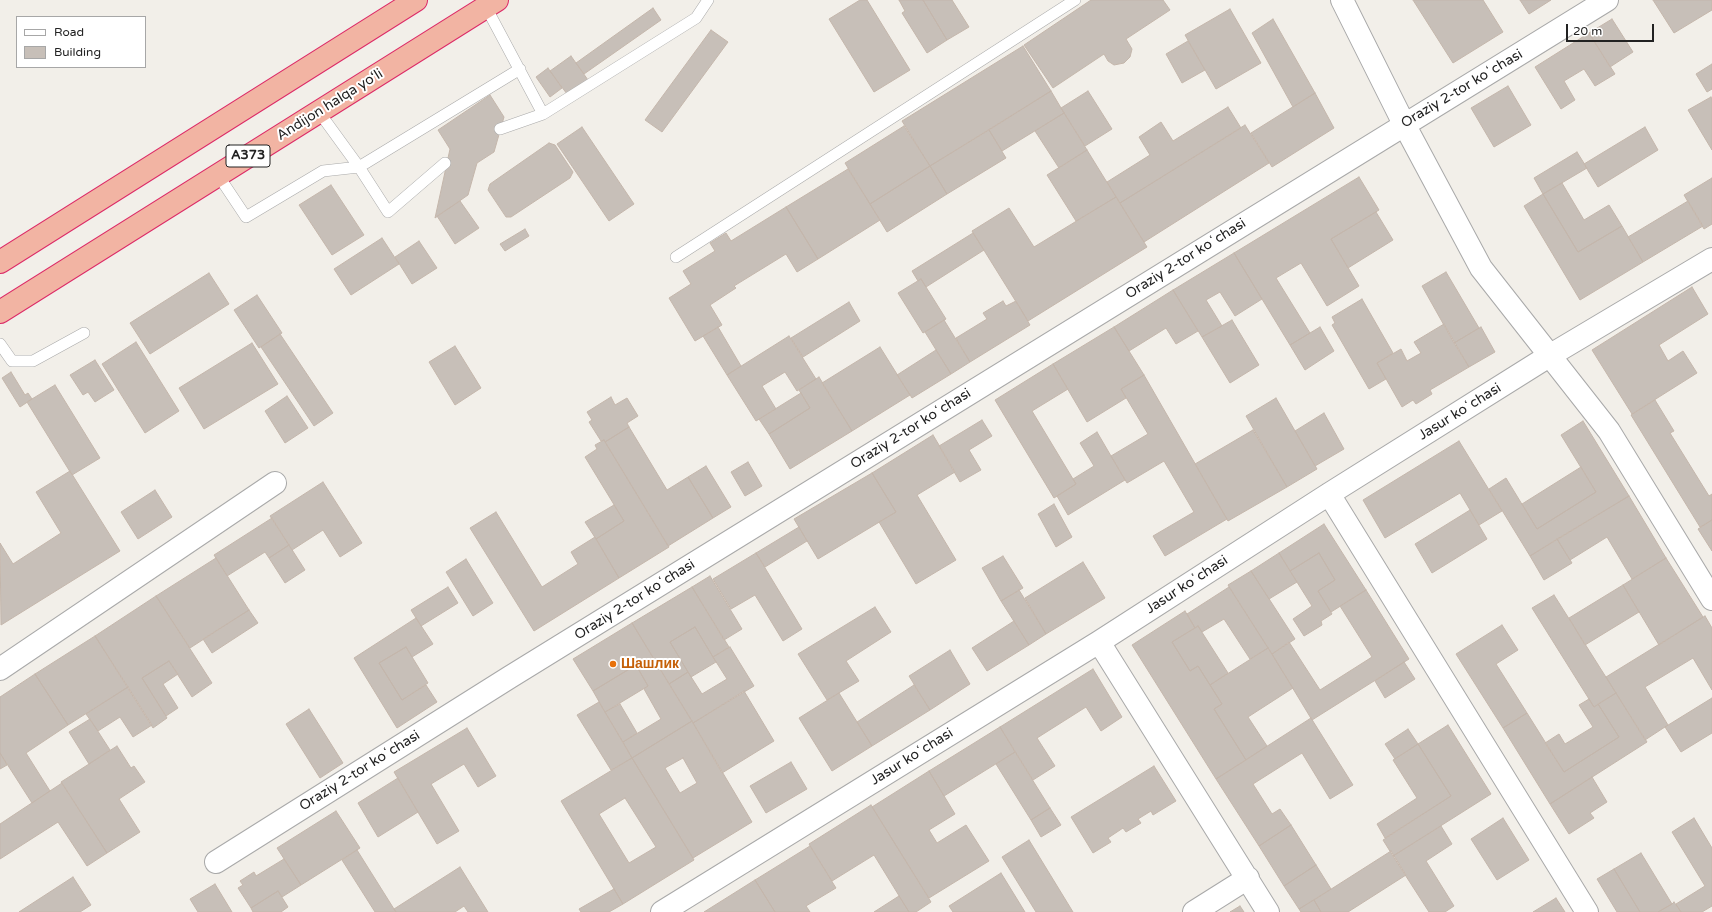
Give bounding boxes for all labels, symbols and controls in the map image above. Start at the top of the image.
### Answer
legend [16,16,146,68]
scale bar [1568,16,1656,42]
text: 20 m [1573,24,1602,38]
text: Road [54,25,84,39]
text: Building [54,45,101,59]
street label: Oraziy 2-tor koʻchasi [1398,46,1526,132]
street label: Andijon halqa yo‘li [274,66,386,144]
road number: A373 [226,145,270,167]
street label: Oraziy 2-tor koʻchasi [1123,215,1249,303]
street label: Jasur koʻchasi [1416,380,1504,444]
street label: Oraziy 2-tor koʻchasi [848,385,974,473]
street label: Jasur koʻchasi [1143,552,1231,618]
street label: Oraziy 2-tor koʻchasi [572,556,698,644]
place label: Шашлик [621,656,679,672]
marker: Шашлик [608,659,618,669]
street label: Jasur koʻchasi [868,725,956,789]
street label: Oraziy 2-tor koʻchasi [297,727,423,815]

